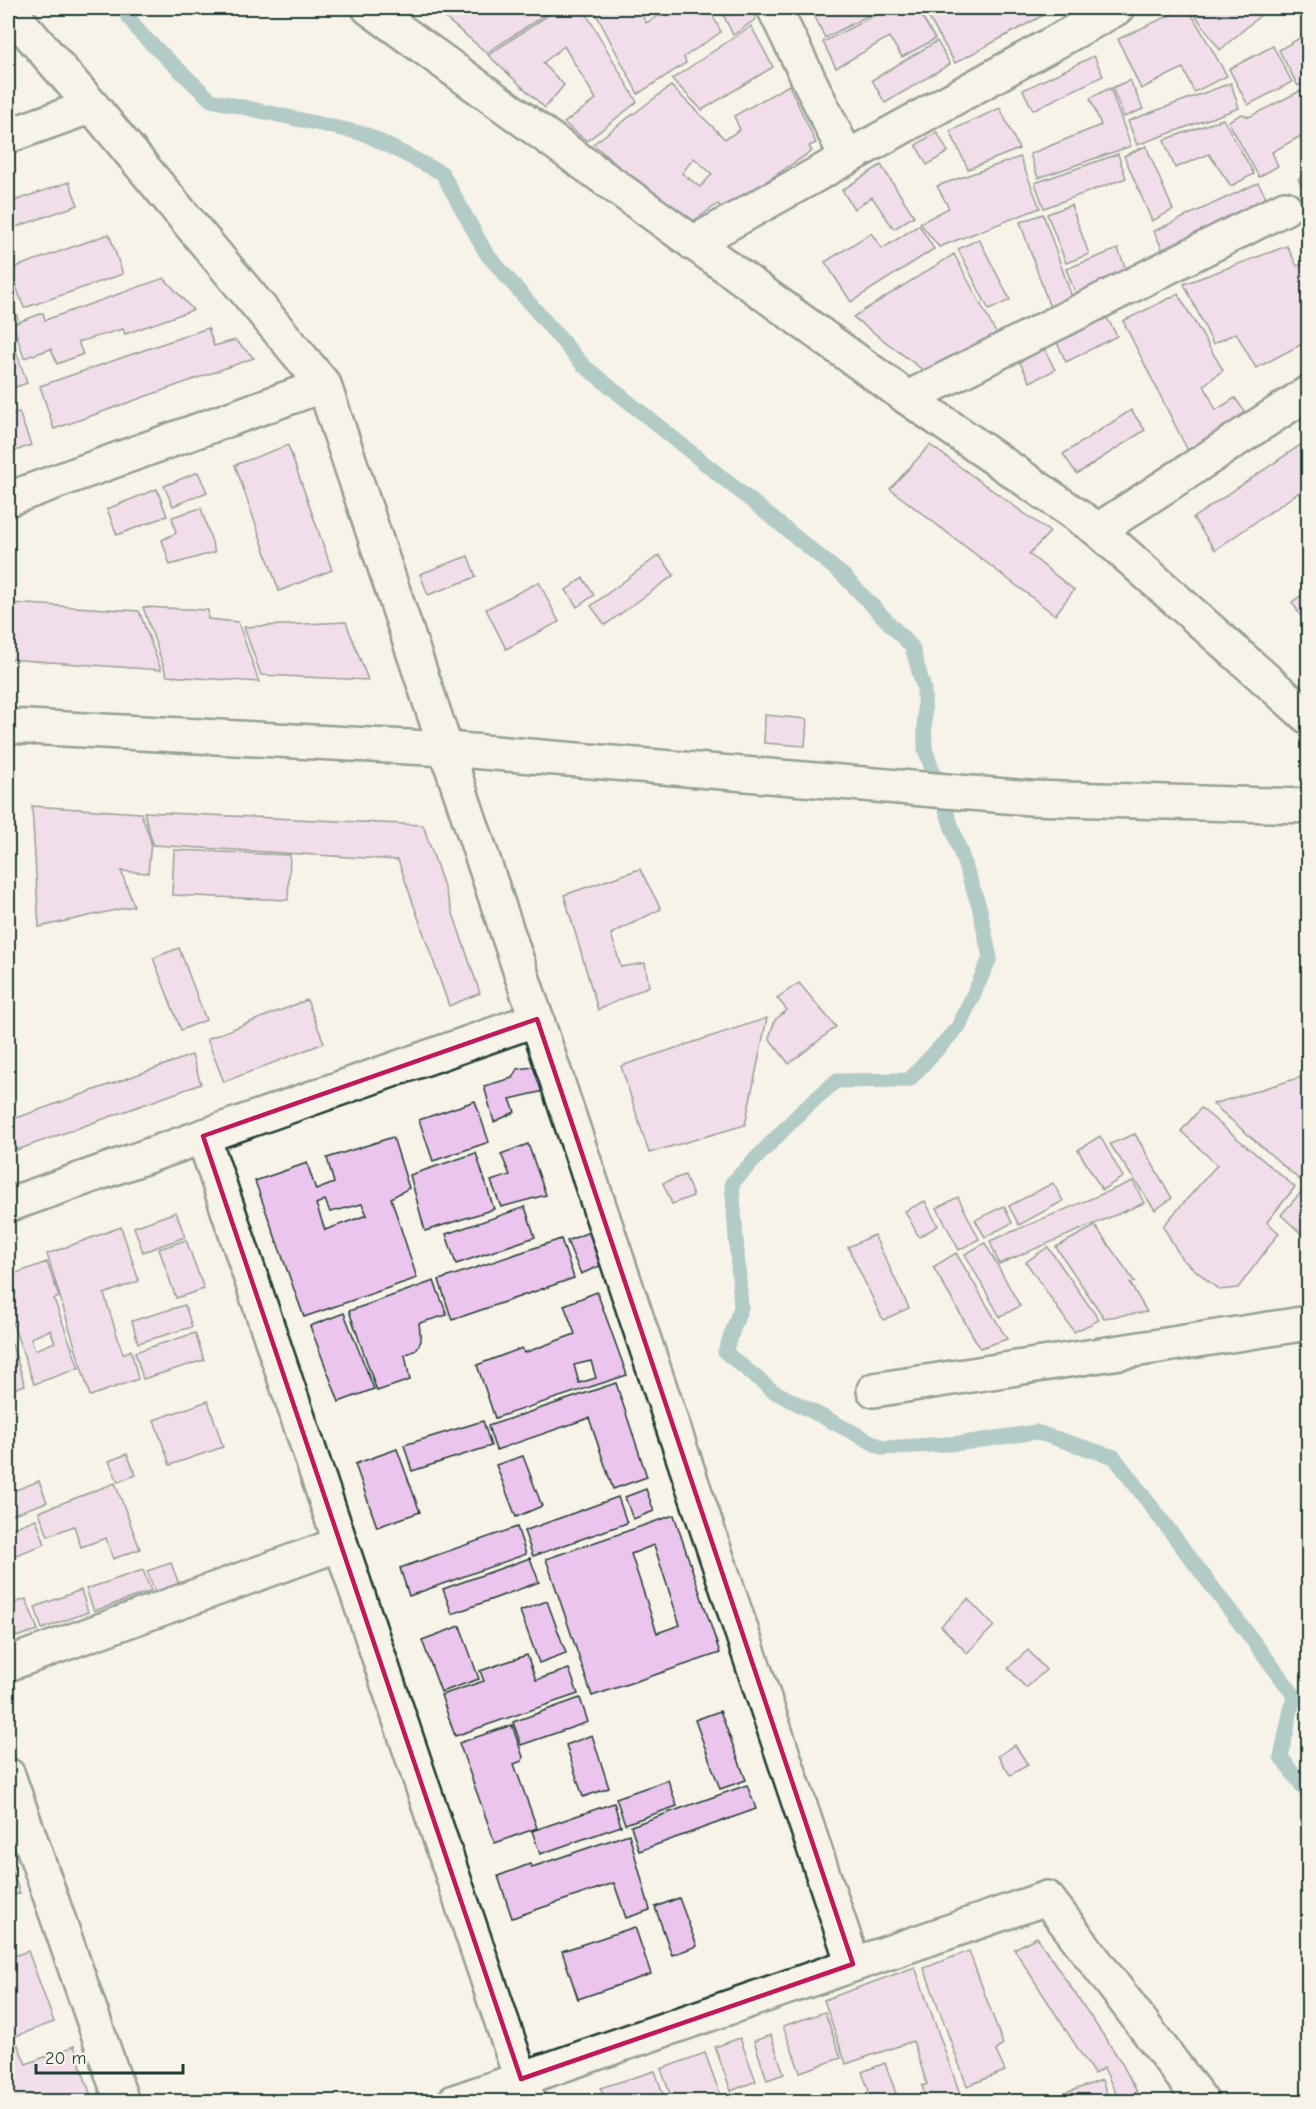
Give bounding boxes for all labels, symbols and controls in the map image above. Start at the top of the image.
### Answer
scale bar [36,2037,183,2075]
text: 20 m [45,2048,86,2069]

